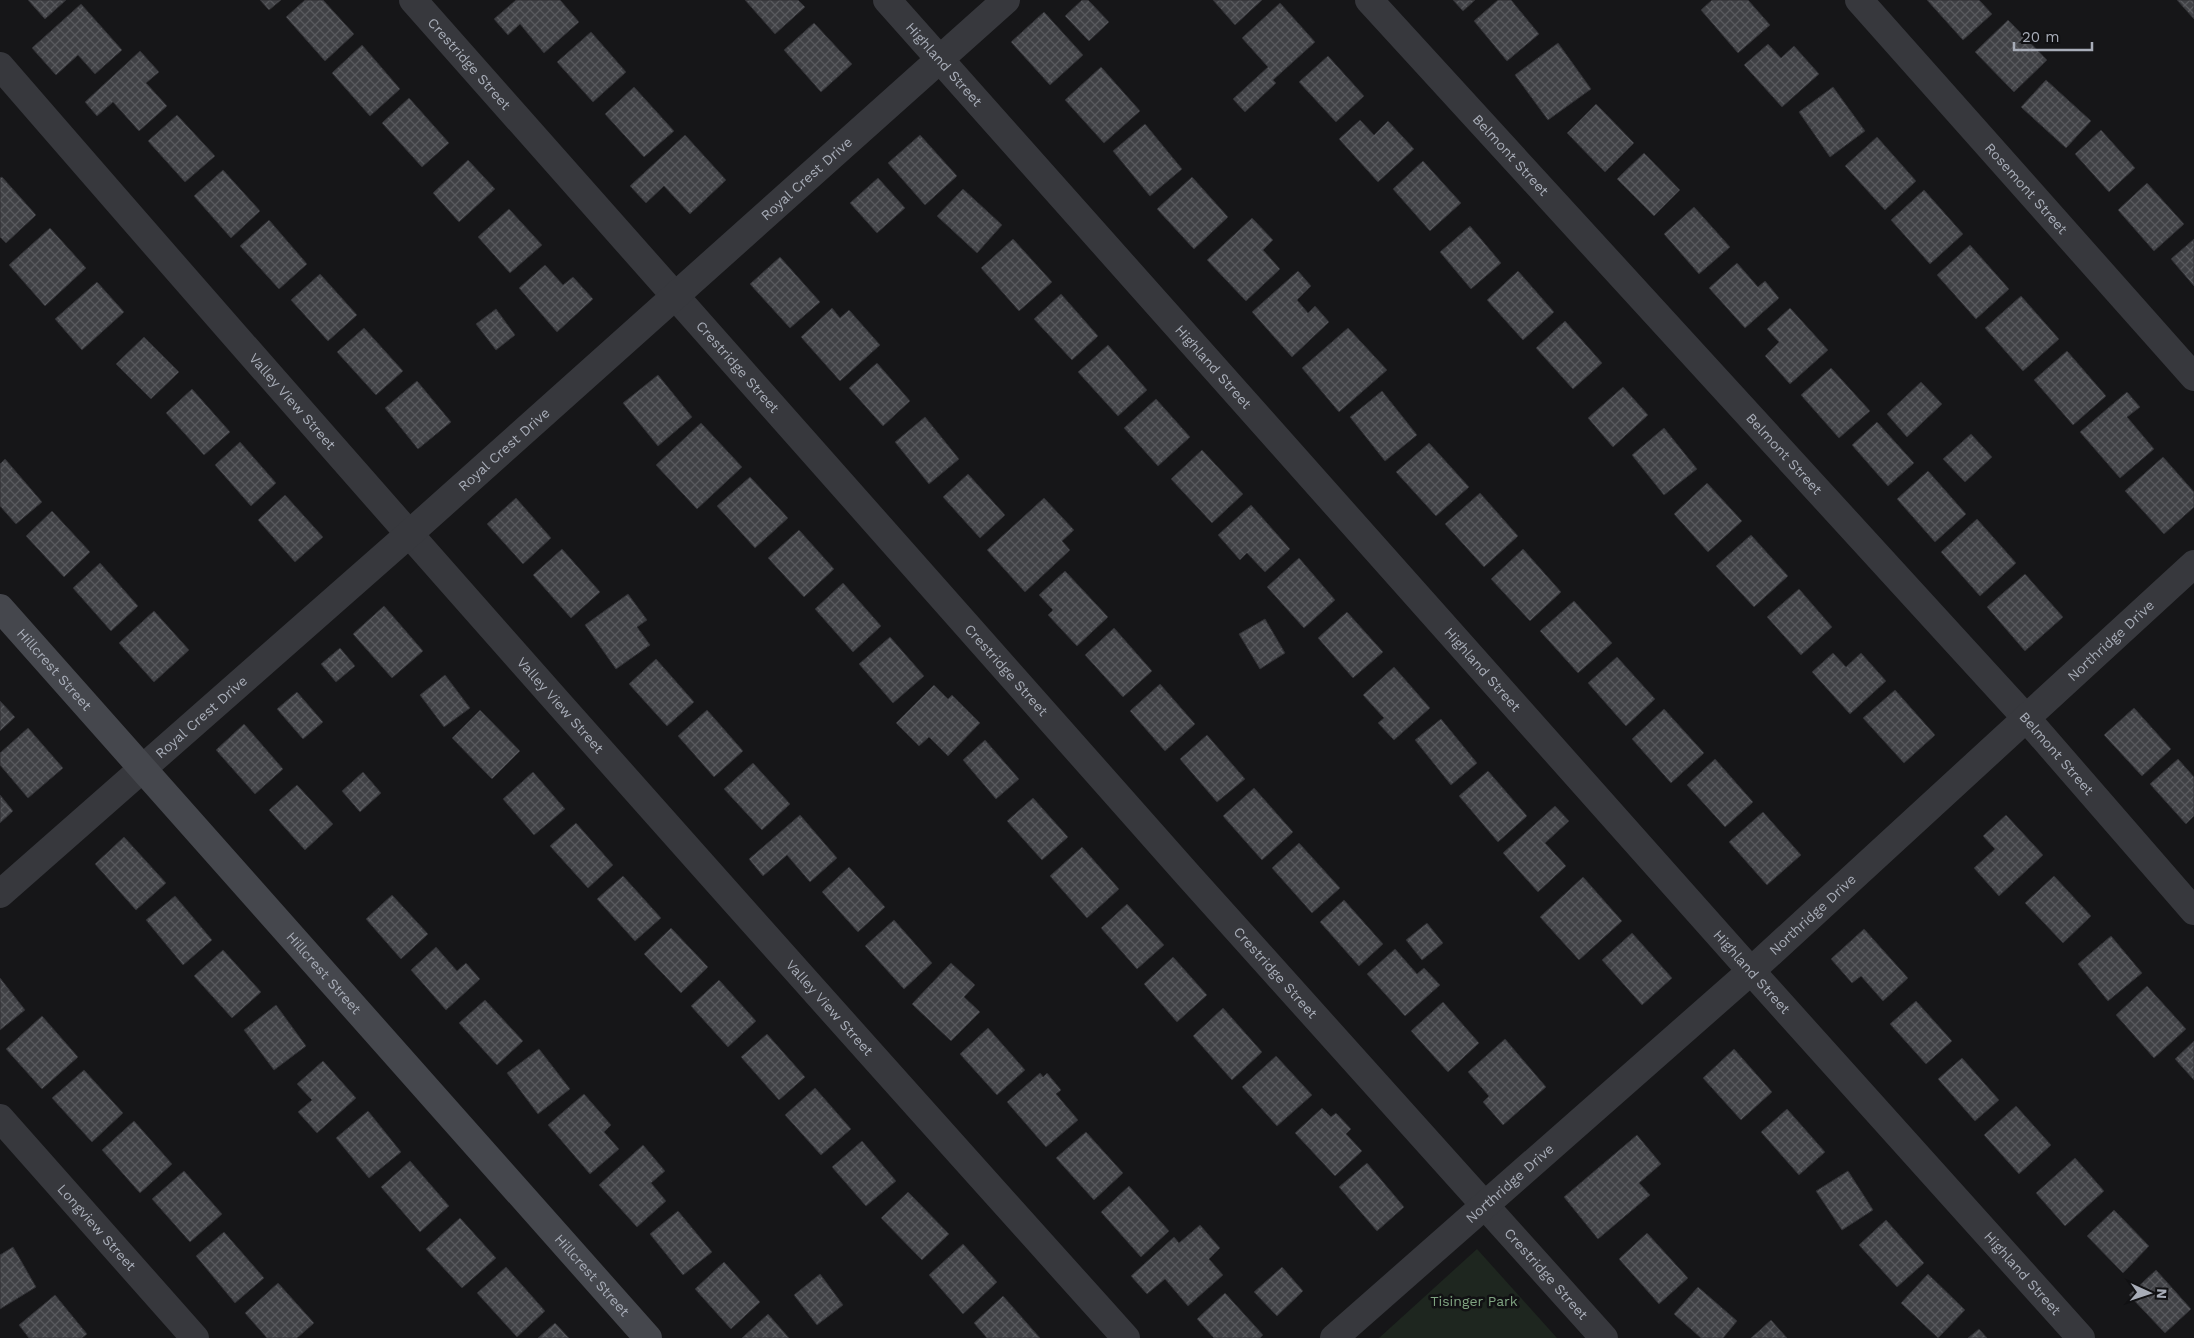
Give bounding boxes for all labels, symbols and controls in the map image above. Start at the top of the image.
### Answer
street label: Crestridge Street [425,14,514,113]
street label: Highland Street [903,19,986,110]
scale bar [2014,20,2092,52]
text: 20 m [2022,28,2060,46]
street label: Belmont Street [1470,111,1552,199]
street label: Royal Crest Drive [757,134,855,224]
street label: Rosemont Street [1982,140,2071,237]
street label: Crestridge Street [693,318,783,416]
street label: Highland Street [1172,322,1255,412]
street label: Valley View Street [246,350,339,453]
street label: Royal Crest Drive [455,404,553,494]
street label: Belmont Street [1743,410,1826,498]
street label: Northridge Drive [2064,597,2157,684]
street label: Crestridge Street [962,621,1051,719]
street label: Highland Street [1441,624,1524,715]
street label: Hillcrest Street [14,625,95,714]
street label: Valley View Street [514,654,607,756]
street label: Royal Crest Drive [152,672,250,762]
street label: Belmont Street [2016,708,2097,798]
street label: Northridge Drive [1766,871,1859,958]
street label: Crestridge Street [1231,924,1321,1022]
street label: Highland Street [1710,927,1794,1017]
street label: Hillcrest Street [283,929,365,1017]
street label: Valley View Street [783,956,877,1059]
street label: Northridge Drive [1462,1140,1557,1226]
street label: Longview Street [54,1181,139,1274]
street label: Crestridge Street [1501,1225,1592,1323]
street label: Highland Street [1981,1228,2064,1318]
street label: Hillcrest Street [552,1231,633,1319]
north arrow [2124,1268,2174,1318]
text: N [2154,1288,2170,1299]
park label: Tisinger Park [1430,1293,1518,1309]

